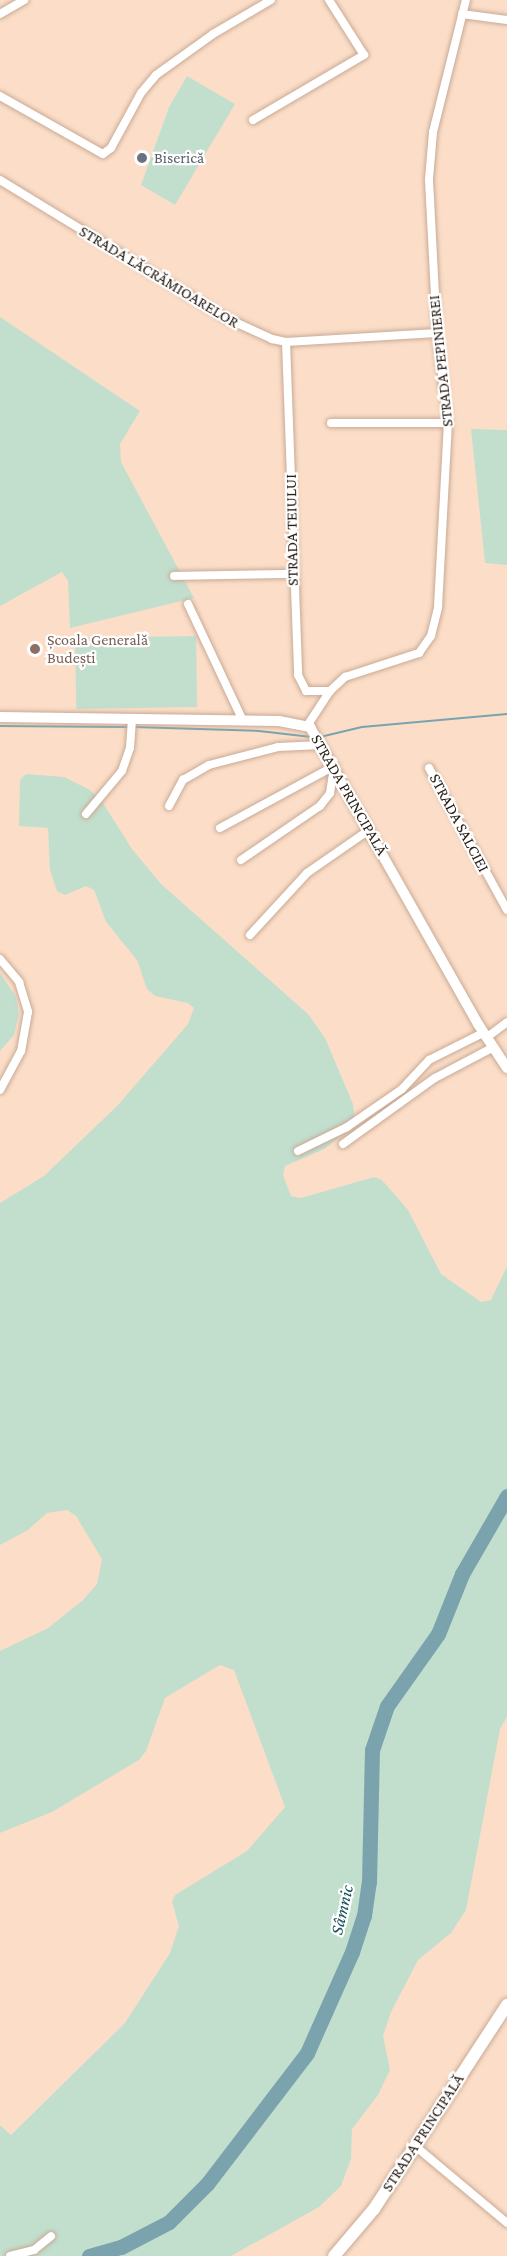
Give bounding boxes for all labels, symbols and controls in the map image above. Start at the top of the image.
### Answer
place label: Biserică [154,148,204,168]
marker: Biserică [135,151,149,165]
street label: STRADA LĂCRĂMIOARELOR [76,222,242,332]
street label: STRADA PEPINIEREI [425,294,457,428]
street label: STRADA TEIULUI [281,474,303,586]
place label: Școala Generală Budești [47,630,148,668]
marker: Școala Generală Budești [28,642,42,656]
street label: STRADA PRINCIPALĂ [307,731,391,859]
street label: STRADA SALCIEI [425,771,493,875]
water label: Sâmnic [326,1883,358,1937]
street label: STRADA PRINCIPALĂ [378,2071,468,2195]

